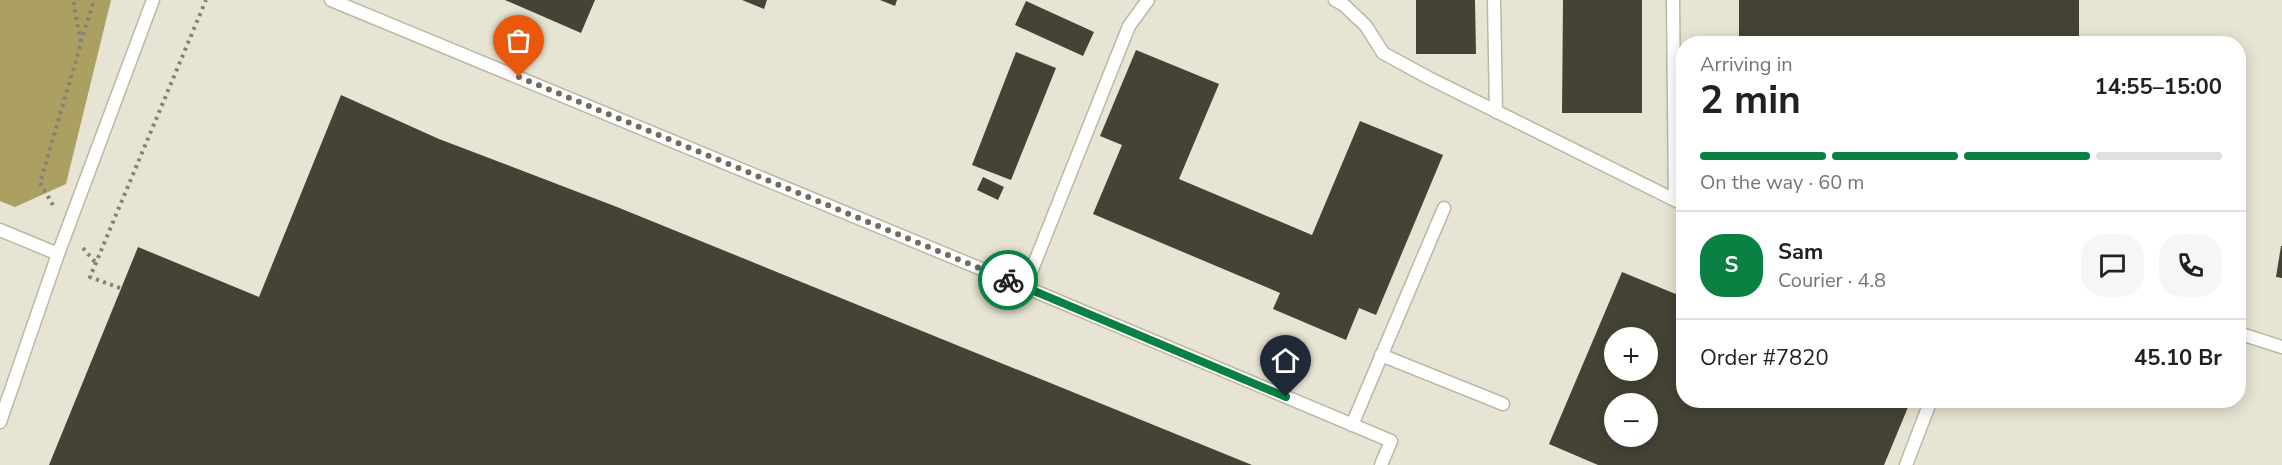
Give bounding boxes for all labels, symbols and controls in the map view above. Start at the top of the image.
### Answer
pin [493,15,544,77]
icon: bag [502,24,535,57]
text: Arriving in [1700,51,1793,78]
text: 14:55–15:00 [2094,72,2222,102]
text: 2 min [1700,74,1801,127]
text: On the way · 60 m [1700,169,1864,196]
button: chat [2081,234,2144,297]
button: phone [2159,234,2222,297]
text: Sam [1778,237,1823,267]
courier [978,250,1038,310]
text: S [1725,250,1738,280]
icon: bike [992,264,1025,297]
text: Courier · 4.8 [1778,267,1886,294]
map controls [1604,327,1658,447]
button: + [1604,327,1658,381]
pin [1260,335,1311,397]
text: Order #7820 [1700,343,1829,373]
text: 45.10 Br [2134,343,2222,373]
icon: home [1269,344,1302,377]
button: − [1604,393,1658,447]

